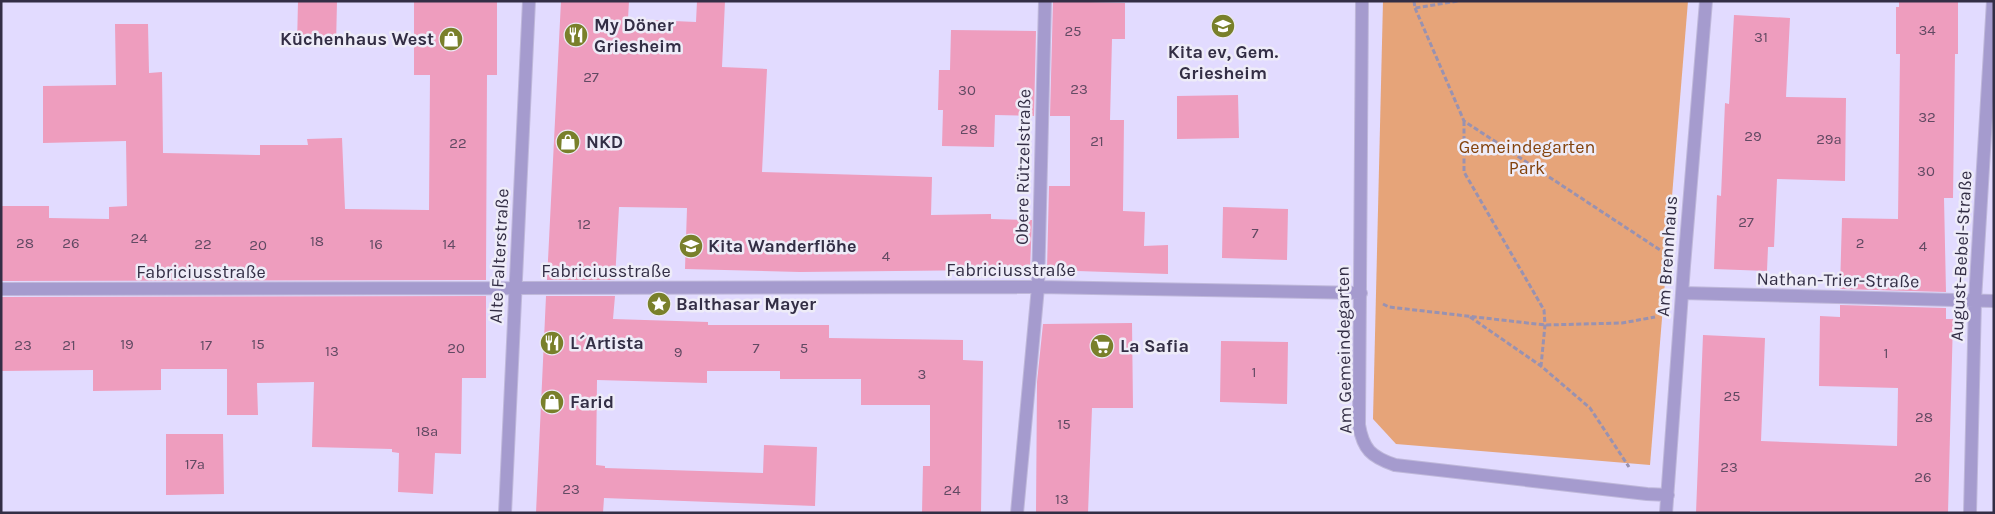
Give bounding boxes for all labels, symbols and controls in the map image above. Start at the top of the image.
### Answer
school or university icon: Kita ev, Gem. Griesheim [1210,13,1236,39]
place label: My Döner Griesheim [594,14,682,57]
house number: 34 [1918,21,1936,39]
restaurant icon: My Döner Griesheim [563,22,589,48]
house number: 25 [1064,22,1082,40]
shop icon: Küchenhaus West [438,26,464,52]
place label: Küchenhaus West [280,28,434,50]
house number: 31 [1754,28,1768,46]
place label: Kita ev, Gem. Griesheim [1168,41,1278,84]
house number: 27 [583,68,599,86]
house number: 23 [1070,80,1088,98]
house number: 30 [958,81,976,99]
street label: Obere Rützelstraße [1011,89,1035,245]
house number: 32 [1918,108,1936,126]
house number: 28 [960,120,978,138]
house number: 29 [1744,127,1762,145]
shop icon: NKD [555,129,581,155]
house number: 29a [1816,130,1842,148]
place label: NKD [586,131,623,153]
house number: 21 [1090,132,1104,150]
house number: 22 [449,134,467,152]
park label: Gemeindegarten Park [1459,136,1595,179]
house number: 30 [1917,162,1935,180]
street label: August-Bebel-Straße [1946,170,1976,342]
street label: Alte Falterstraße [484,188,514,324]
street label: Am Brennhaus [1652,195,1682,317]
house number: 27 [1738,213,1754,231]
house number: 12 [577,215,591,233]
house number: 7 [1251,224,1259,242]
house number: 24 [130,229,148,247]
house number: 18 [310,232,324,250]
school or university icon: Kita Wanderflöhe [678,233,704,259]
house number: 28 [16,234,34,252]
house number: 26 [62,234,80,252]
house number: 2 [1856,234,1864,252]
house number: 22 [194,235,212,253]
house number: 16 [369,235,383,253]
house number: 14 [442,235,456,253]
place label: Kita Wanderflöhe [708,235,857,257]
house number: 20 [249,236,267,254]
house number: 4 [1919,237,1928,255]
house number: 4 [882,247,891,265]
street label: Fabriciusstraße [946,259,1076,281]
street label: Fabriciusstraße [541,260,671,282]
street label: Fabriciusstraße [136,261,266,283]
street label: Am Gemeindegarten [1332,266,1356,434]
street label: Nathan-Trier-Straße [1756,268,1920,292]
place icon: Balthasar Mayer [646,291,672,317]
place label: Balthasar Mayer [676,293,816,315]
restaurant icon: L´Artista [539,330,565,356]
place label: L´Artista [570,332,644,354]
supermarket icon: La Safia [1089,333,1115,359]
house number: 19 [120,335,134,353]
house number: 15 [251,335,265,353]
place label: La Safia [1120,335,1189,357]
house number: 23 [14,336,32,354]
house number: 21 [62,336,76,354]
house number: 17 [200,336,212,354]
house number: 20 [447,339,465,357]
house number: 7 [752,339,760,357]
house number: 5 [800,339,808,357]
house number: 13 [325,342,339,360]
house number: 9 [674,343,682,361]
house number: 1 [1884,344,1888,362]
house number: 1 [1252,363,1256,381]
house number: 3 [918,365,926,383]
house number: 25 [1723,387,1741,405]
shop icon: Farid [539,389,565,415]
place label: Farid [570,391,614,413]
house number: 28 [1915,408,1933,426]
house number: 15 [1057,415,1071,433]
house number: 18a [416,422,438,440]
house number: 17a [185,455,205,473]
house number: 23 [1720,458,1738,476]
house number: 26 [1914,468,1932,486]
house number: 23 [562,480,580,498]
house number: 24 [943,481,961,499]
house number: 13 [1055,490,1069,508]

